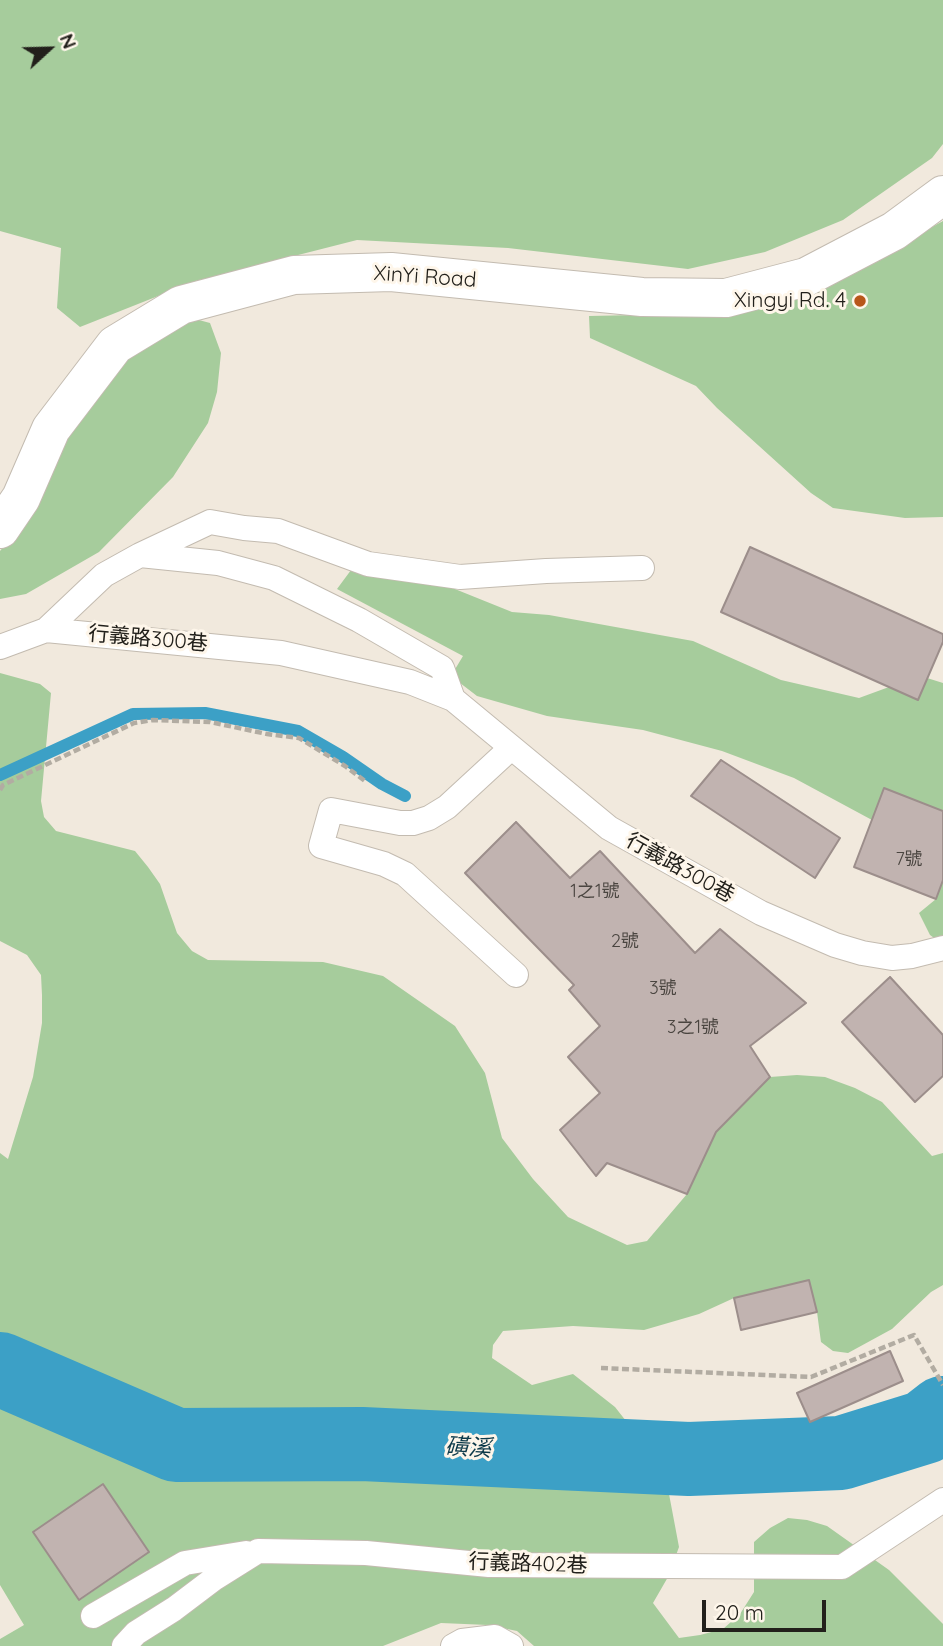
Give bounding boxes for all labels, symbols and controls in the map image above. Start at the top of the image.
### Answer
north arrow [14,14,84,84]
text: N [55,30,82,52]
street label: XinYi Road [373,261,477,293]
place label: Xingyi Rd. 4 [734,288,846,314]
marker: Xingyi Rd. 4 [852,293,868,309]
street label: 行義路300巷 [87,621,209,657]
street label: 行義路300巷 [621,828,739,908]
house number: 7號 [895,849,923,871]
house number: 1之1號 [570,881,620,903]
house number: 2號 [611,931,639,953]
house number: 3號 [649,978,677,1000]
house number: 3之1號 [667,1017,719,1039]
water label: 磺溪 [444,1433,492,1463]
street label: 行義路402巷 [468,1549,588,1579]
scale bar [705,1586,829,1630]
text: 20 m [715,1599,764,1625]

